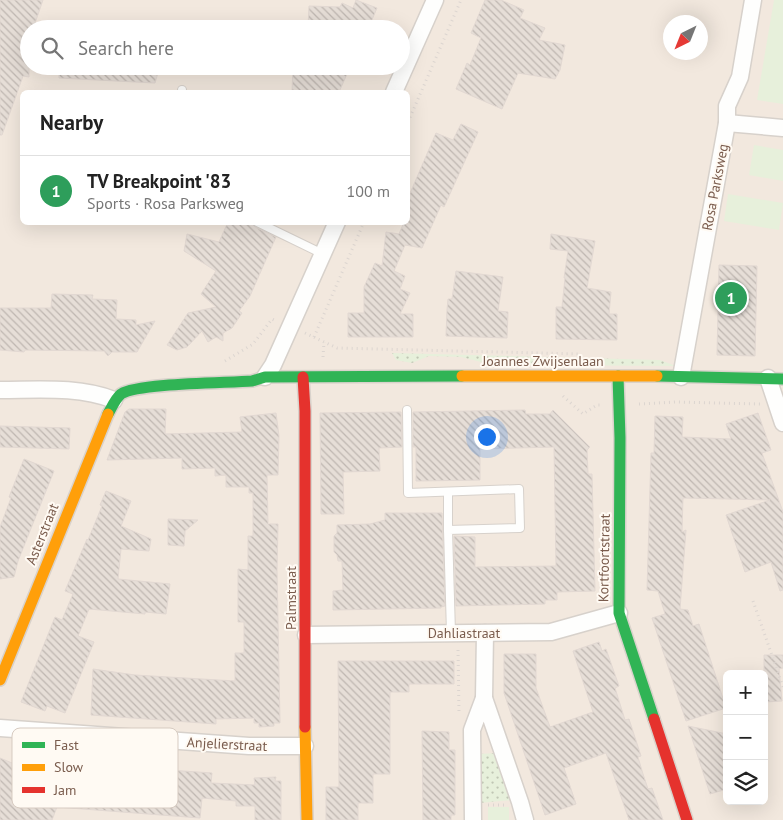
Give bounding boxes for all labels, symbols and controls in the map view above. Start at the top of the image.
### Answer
north arrow [663,15,708,60]
search box [20,20,410,75]
icon: search [38,34,66,62]
text: Search here [78,36,174,60]
text: Nearby [40,109,103,136]
street label: Rosa Parksweg [698,142,732,232]
text: TV Breakpoint '83 [87,169,231,193]
text: 1 [51,181,61,201]
text: 100 m [347,181,390,201]
text: Sports · Rosa Parksweg [87,193,244,213]
pin: 1 [715,279,747,317]
street label: Joannes Zwijsenlaan [481,352,604,370]
your location [474,424,500,450]
street label: Asterstraat [22,500,63,567]
street label: Kortfoortstraat [594,513,614,602]
street label: Palmstraat [282,566,300,630]
street label: Dahliastraat [428,624,501,642]
map controls [723,670,768,805]
button: + [723,670,768,715]
button: − [723,715,768,760]
legend [12,728,178,808]
street label: Anjelierstraat [186,733,268,755]
text: Fast [54,736,79,754]
text: Slow [54,758,84,776]
button: layers [723,760,768,805]
text: Jam [53,781,76,799]

